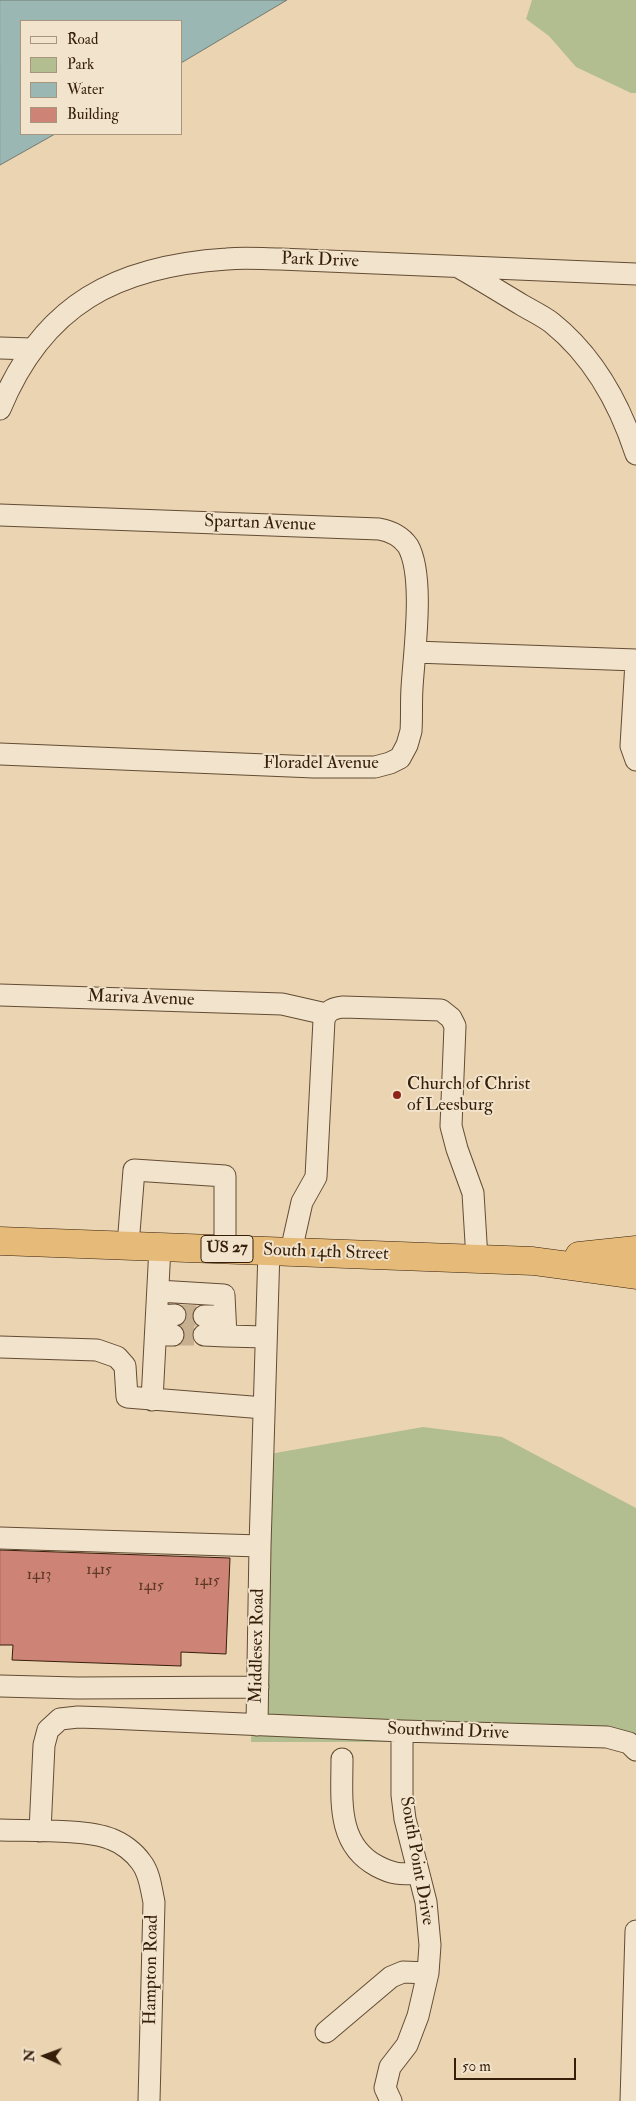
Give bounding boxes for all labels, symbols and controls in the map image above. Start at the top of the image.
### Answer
legend [20,20,182,135]
text: Road [67,30,98,49]
text: Park [67,55,94,74]
text: Water [67,80,104,99]
text: Building [67,105,119,124]
street label: Park Drive [281,249,359,273]
street label: Spartan Avenue [204,511,316,537]
street label: Floradel Avenue [263,753,379,775]
street label: Mariva Avenue [87,986,195,1012]
place label: Church of Christ of Leesburg [407,1074,530,1116]
marker: Church of Christ of Leesburg [391,1089,403,1101]
road number: US 27 [201,1236,253,1262]
street label: South 14th Street [263,1240,389,1266]
house number: 1415 [86,1562,112,1580]
house number: 1413 [27,1567,51,1585]
house number: 1415 [194,1573,220,1591]
house number: 1415 [138,1578,164,1596]
street label: Middlesex Road [246,1588,270,1704]
street label: Southwind Drive [387,1719,509,1745]
street label: South Point Drive [394,1795,438,1927]
street label: Hampton Road [140,1915,164,2025]
north arrow [20,2031,70,2081]
scale bar [456,2048,578,2080]
text: N [21,2049,38,2062]
text: 50 m [462,2057,491,2076]

